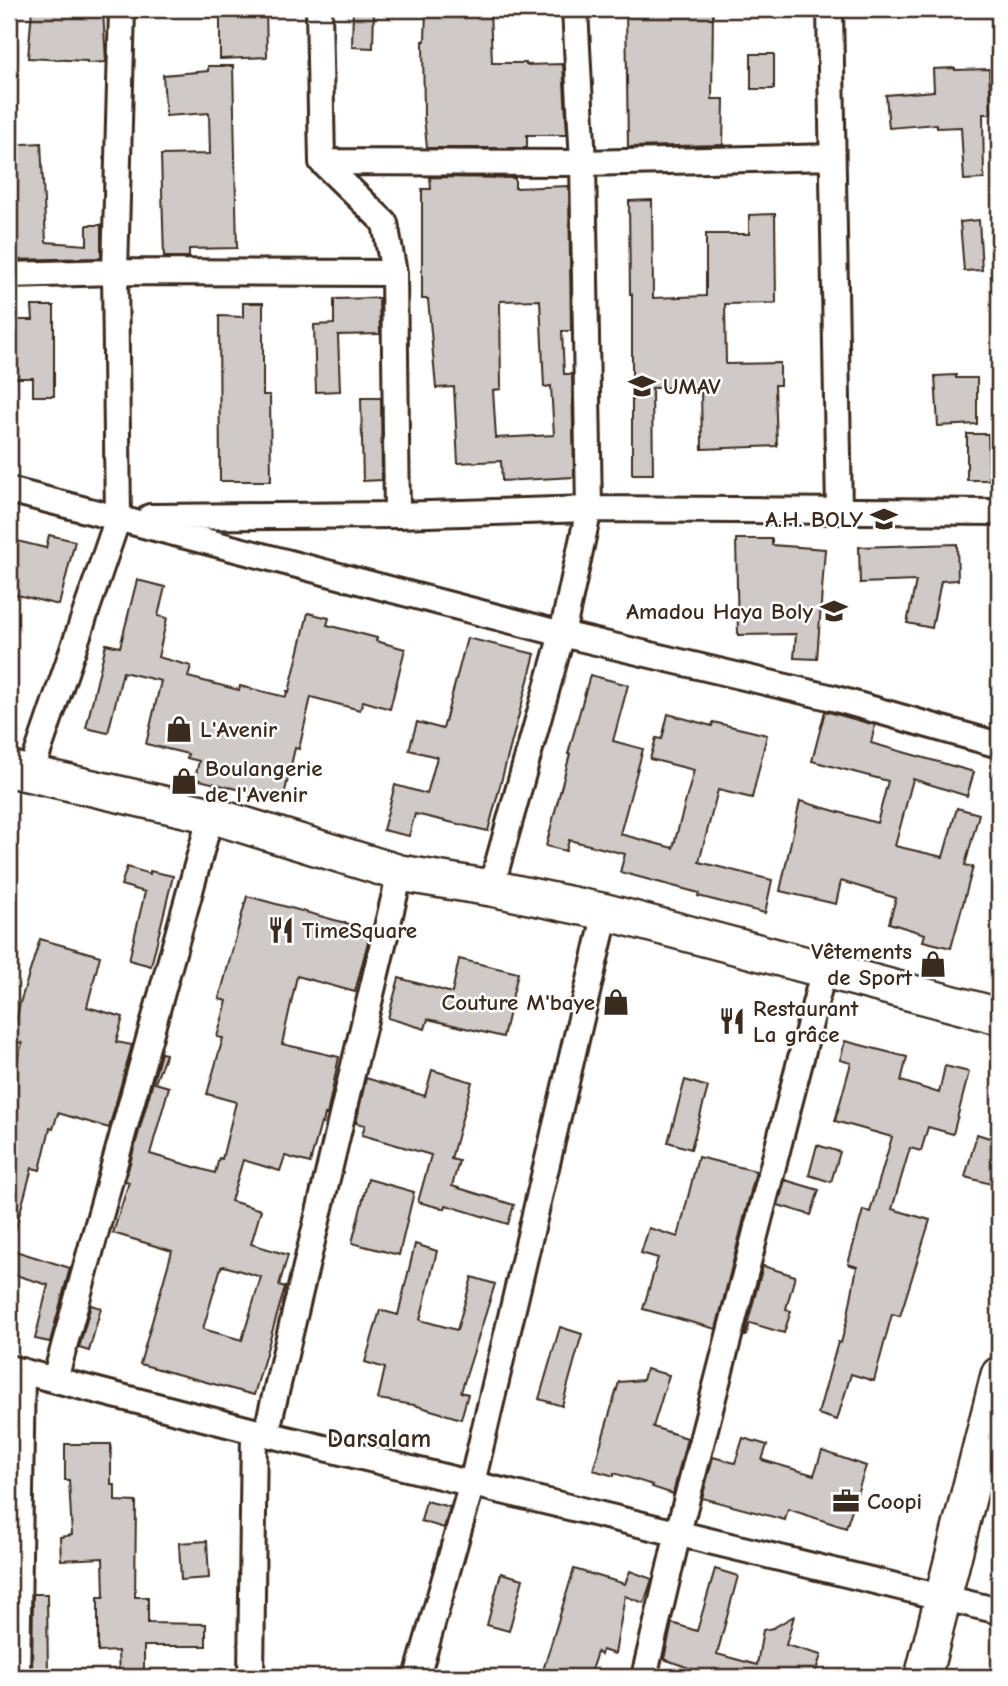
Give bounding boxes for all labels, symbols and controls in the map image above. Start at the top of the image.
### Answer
school or university icon: UMAV [627,371,657,401]
place label: UMAV [663,373,721,400]
school or university icon: A.H. BOLY [869,504,899,534]
place label: A.H. BOLY [765,506,864,533]
school or university icon: Amadou Haya Boly [819,596,849,626]
place label: Amadou Haya Boly [626,598,813,625]
shop icon: L'Avenir [164,714,194,744]
place label: L'Avenir [200,716,278,743]
place label: Boulangerie de l'Avenir [205,755,323,808]
shop icon: Boulangerie de l'Avenir [169,766,199,796]
restaurant icon: TimeSquare [266,915,296,945]
place label: TimeSquare [302,917,417,944]
place label: Vêtements de Sport [811,938,912,991]
shop icon: Vêtements de Sport [918,949,948,979]
shop icon: Couture M'baye [601,987,631,1017]
place label: Couture M'baye [441,989,595,1016]
place label: Restaurant La grâce [753,995,859,1048]
restaurant icon: Restaurant La grâce [717,1006,747,1036]
district label: Darsalam [327,1424,431,1454]
office icon: Coopi [831,1486,861,1516]
place label: Coopi [867,1488,922,1515]

